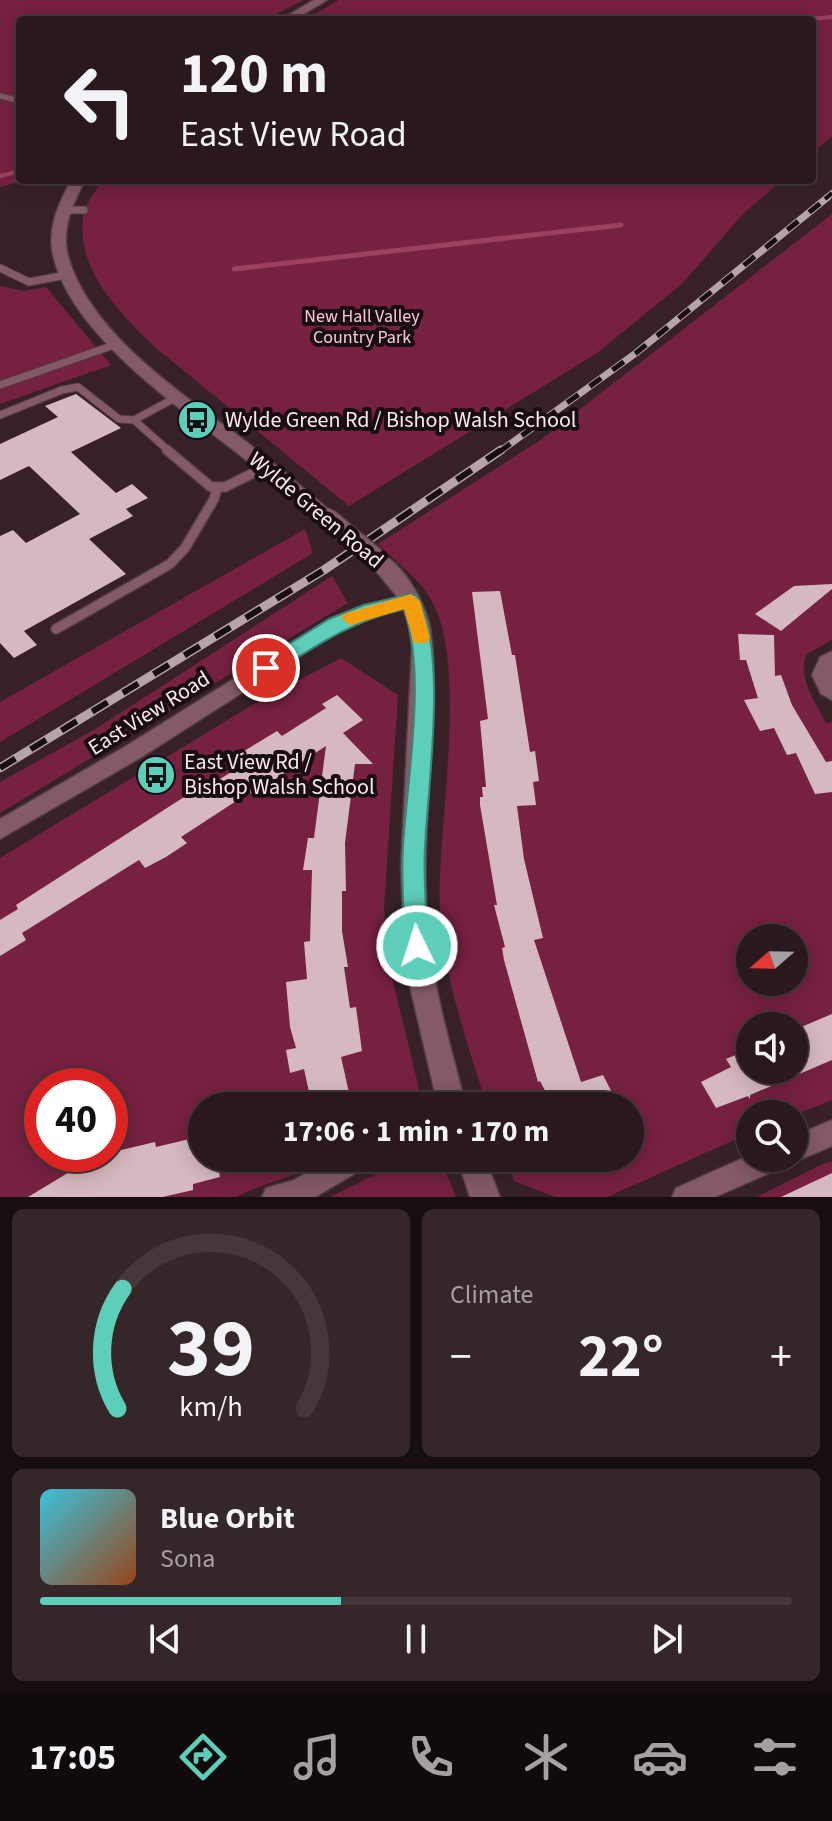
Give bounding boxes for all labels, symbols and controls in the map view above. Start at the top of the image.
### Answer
text: 120 m [180,35,328,114]
icon: left [48,48,152,152]
text: East View Road [180,109,407,160]
park label: New Hall Valley Country Park [304,304,420,350]
bus stop icon: Wylde Green Rd / Bishop Walsh School [176,399,218,441]
place label: Wylde Green Rd / Bishop Walsh School [225,404,576,436]
street label: Wylde Green Road [242,444,390,576]
pin [232,634,300,702]
icon: arrive [244,646,288,690]
street label: East View Road [82,663,216,763]
place label: East View Rd / Bishop Walsh School [184,746,375,803]
bus stop icon: East View Rd / Bishop Walsh School [135,754,177,796]
position arrow [375,904,459,988]
north arrow [736,924,808,996]
map controls [736,924,808,1172]
button: sound [736,1012,808,1084]
speed limit sign: 40 [24,1068,128,1172]
button: search [736,1100,808,1172]
text: 17:06 · 1 min · 170 m [283,1110,549,1153]
text: Climate [450,1276,534,1313]
text: 39 [167,1290,255,1408]
text: 22° [578,1315,664,1400]
text: − [450,1326,472,1389]
text: + [770,1326,792,1389]
text: km/h [179,1387,243,1427]
text: Blue Orbit [160,1497,295,1540]
text: Sona [160,1540,215,1577]
icon: previous [143,1617,187,1661]
icon: pause [394,1617,438,1661]
icon: next [645,1617,689,1661]
icon: directions [175,1729,231,1785]
icon: music [289,1729,345,1785]
icon: phone [403,1729,459,1785]
icon: climate [518,1729,574,1785]
icon: car [632,1729,688,1785]
icon: filters [747,1729,803,1785]
text: 17:05 [29,1732,116,1783]

